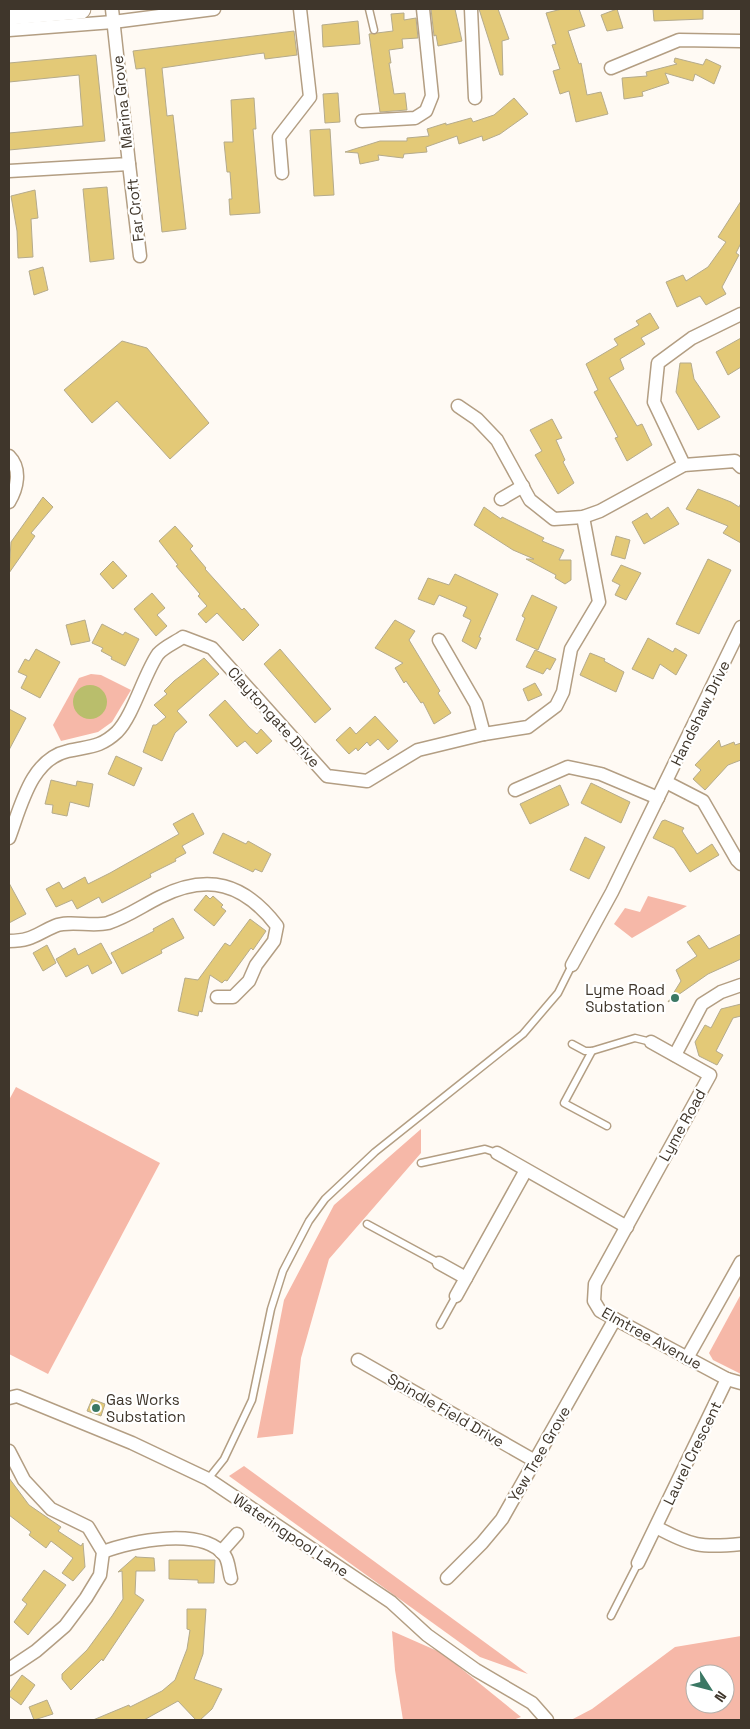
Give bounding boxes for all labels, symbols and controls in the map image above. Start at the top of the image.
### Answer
street label: Marina Grove [108,54,136,149]
street label: Far Croft [122,177,148,243]
street label: Handshaw Drive [666,657,734,769]
street label: Claytongate Drive [224,663,324,771]
place label: Lyme Road Substation [585,980,665,1016]
marker: Lyme Road Substation [669,992,681,1004]
street label: Lyme Road [654,1086,710,1164]
street label: Elmtree Avenue [599,1303,705,1373]
street label: Spindle Field Drive [384,1369,508,1451]
place label: Gas Works Substation [106,1390,186,1426]
street label: Laurel Crescent [659,1398,725,1508]
marker: Gas Works Substation [90,1402,102,1414]
street label: Yew Tree Grove [504,1403,574,1505]
street label: Wateringpool Lane [230,1489,353,1581]
north arrow [685,1664,735,1714]
text: N [710,1688,731,1706]

